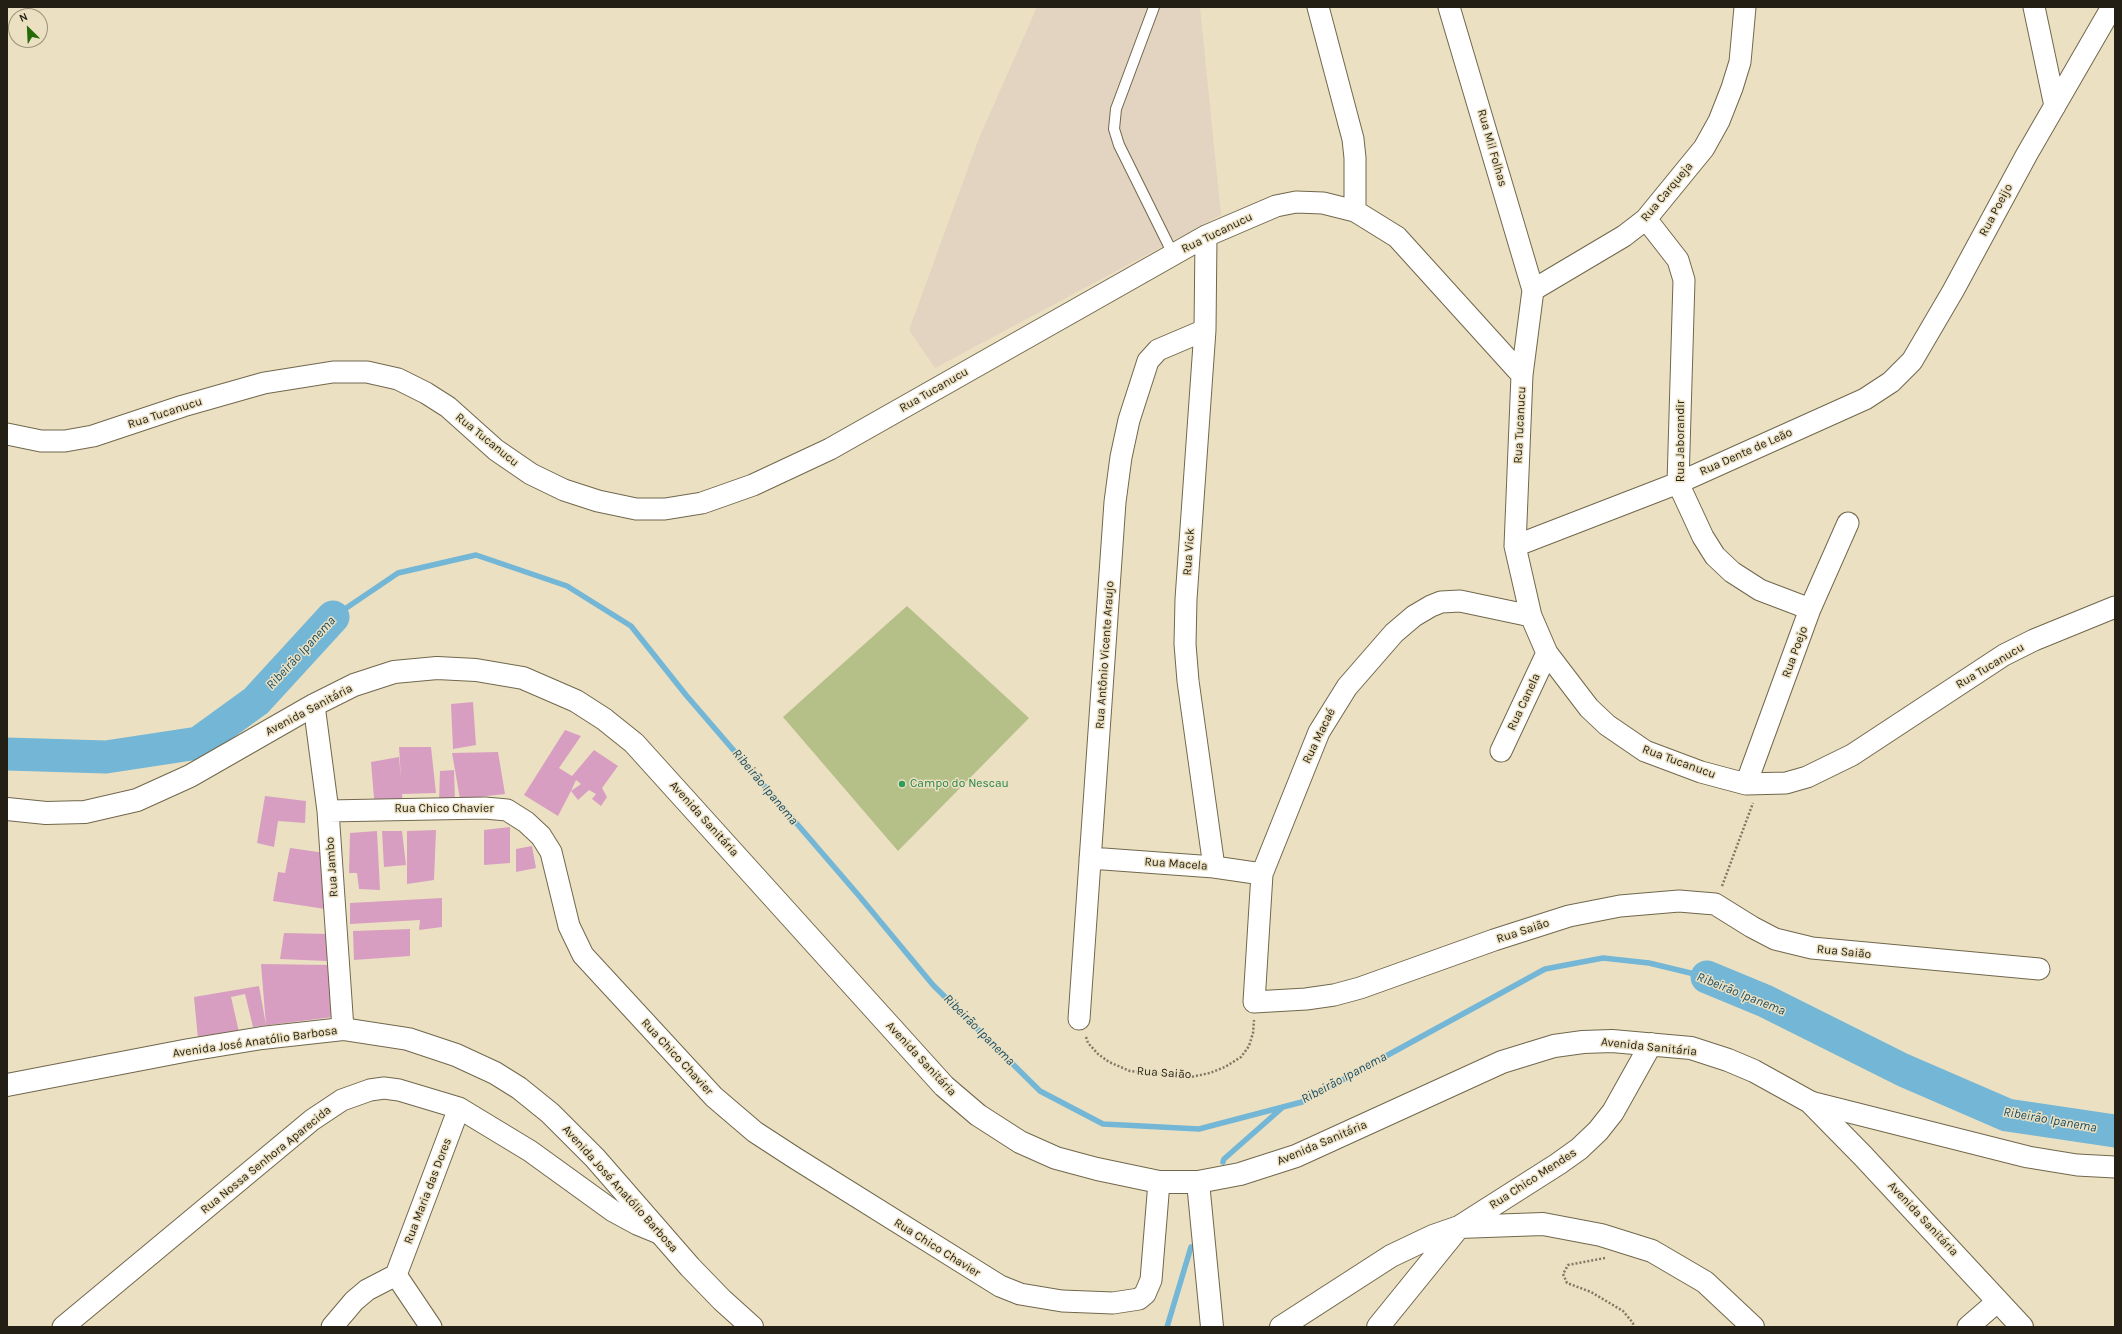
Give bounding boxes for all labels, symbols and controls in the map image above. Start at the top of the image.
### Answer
north arrow [8,8,48,48]
text: N [17,10,30,25]
street label: Rua Mil Folhas [1474,108,1510,188]
street label: Rua Carqueja [1638,159,1696,225]
street label: Rua Poeijo [1976,181,2016,239]
street label: Rua Tucanucu [1179,210,1255,256]
street label: Rua Tucanucu [897,364,971,416]
street label: Rua Tucanucu [1511,386,1529,464]
street label: Rua Tucanucu [126,394,204,432]
street label: Rua Jaborandir [1674,400,1688,482]
street label: Rua Tucanucu [452,410,522,470]
street label: Rua Dente de Leão [1697,425,1795,479]
street label: Rua Vick [1180,528,1198,576]
street label: Rua Antônio Vicente Araujo [1093,580,1117,730]
water label: Ribeirão Ipanema [263,613,339,693]
street label: Rua Poejo [1779,624,1811,680]
street label: Rua Tucanucu [1953,640,2027,692]
street label: Rua Canela [1504,671,1544,733]
street label: Avenida Sanitária [263,681,355,739]
street label: Rua Macaé [1299,706,1339,766]
street label: Rua Tucanucu [1640,742,1718,782]
water label: Ribeirão Ipanema [729,746,801,828]
place label: Campo do Nescau [910,777,1009,791]
street label: Avenida Sanitária [666,778,742,860]
marker: Campo do Nescau [897,779,907,789]
street label: Rua Chico Chavier [394,802,494,816]
street label: Rua Jambo [323,836,341,898]
street label: Rua Macela [1144,855,1208,873]
street label: Rua Saião [1495,916,1551,946]
street label: Rua Saião [1816,942,1872,962]
water label: Ribeirão Ipanema [1694,969,1788,1019]
water label: Ribeirão Ipanema [940,991,1018,1069]
street label: Rua Chico Chavier [638,1016,716,1098]
street label: Avenida Sanitária [883,1019,959,1099]
street label: Avenida José Anatólio Barbosa [172,1023,338,1061]
street label: Avenida Sanitária [1600,1035,1698,1059]
water label: Ribeirão Ipanema [1299,1049,1389,1107]
street label: Rua Saião [1136,1064,1192,1082]
street label: Rua Nossa Senhora Aparecida [198,1103,334,1217]
water label: Ribeirão Ipanema [2002,1104,2098,1136]
street label: Avenida Sanitária [1275,1118,1369,1168]
street label: Avenida José Anatólio Barbosa [559,1122,681,1256]
street label: Rua Maria das Dores [401,1136,455,1246]
street label: Rua Chico Mendes [1487,1145,1579,1213]
street label: Avenida Sanitária [1885,1179,1961,1259]
street label: Rua Chico Chavier [891,1216,983,1280]

